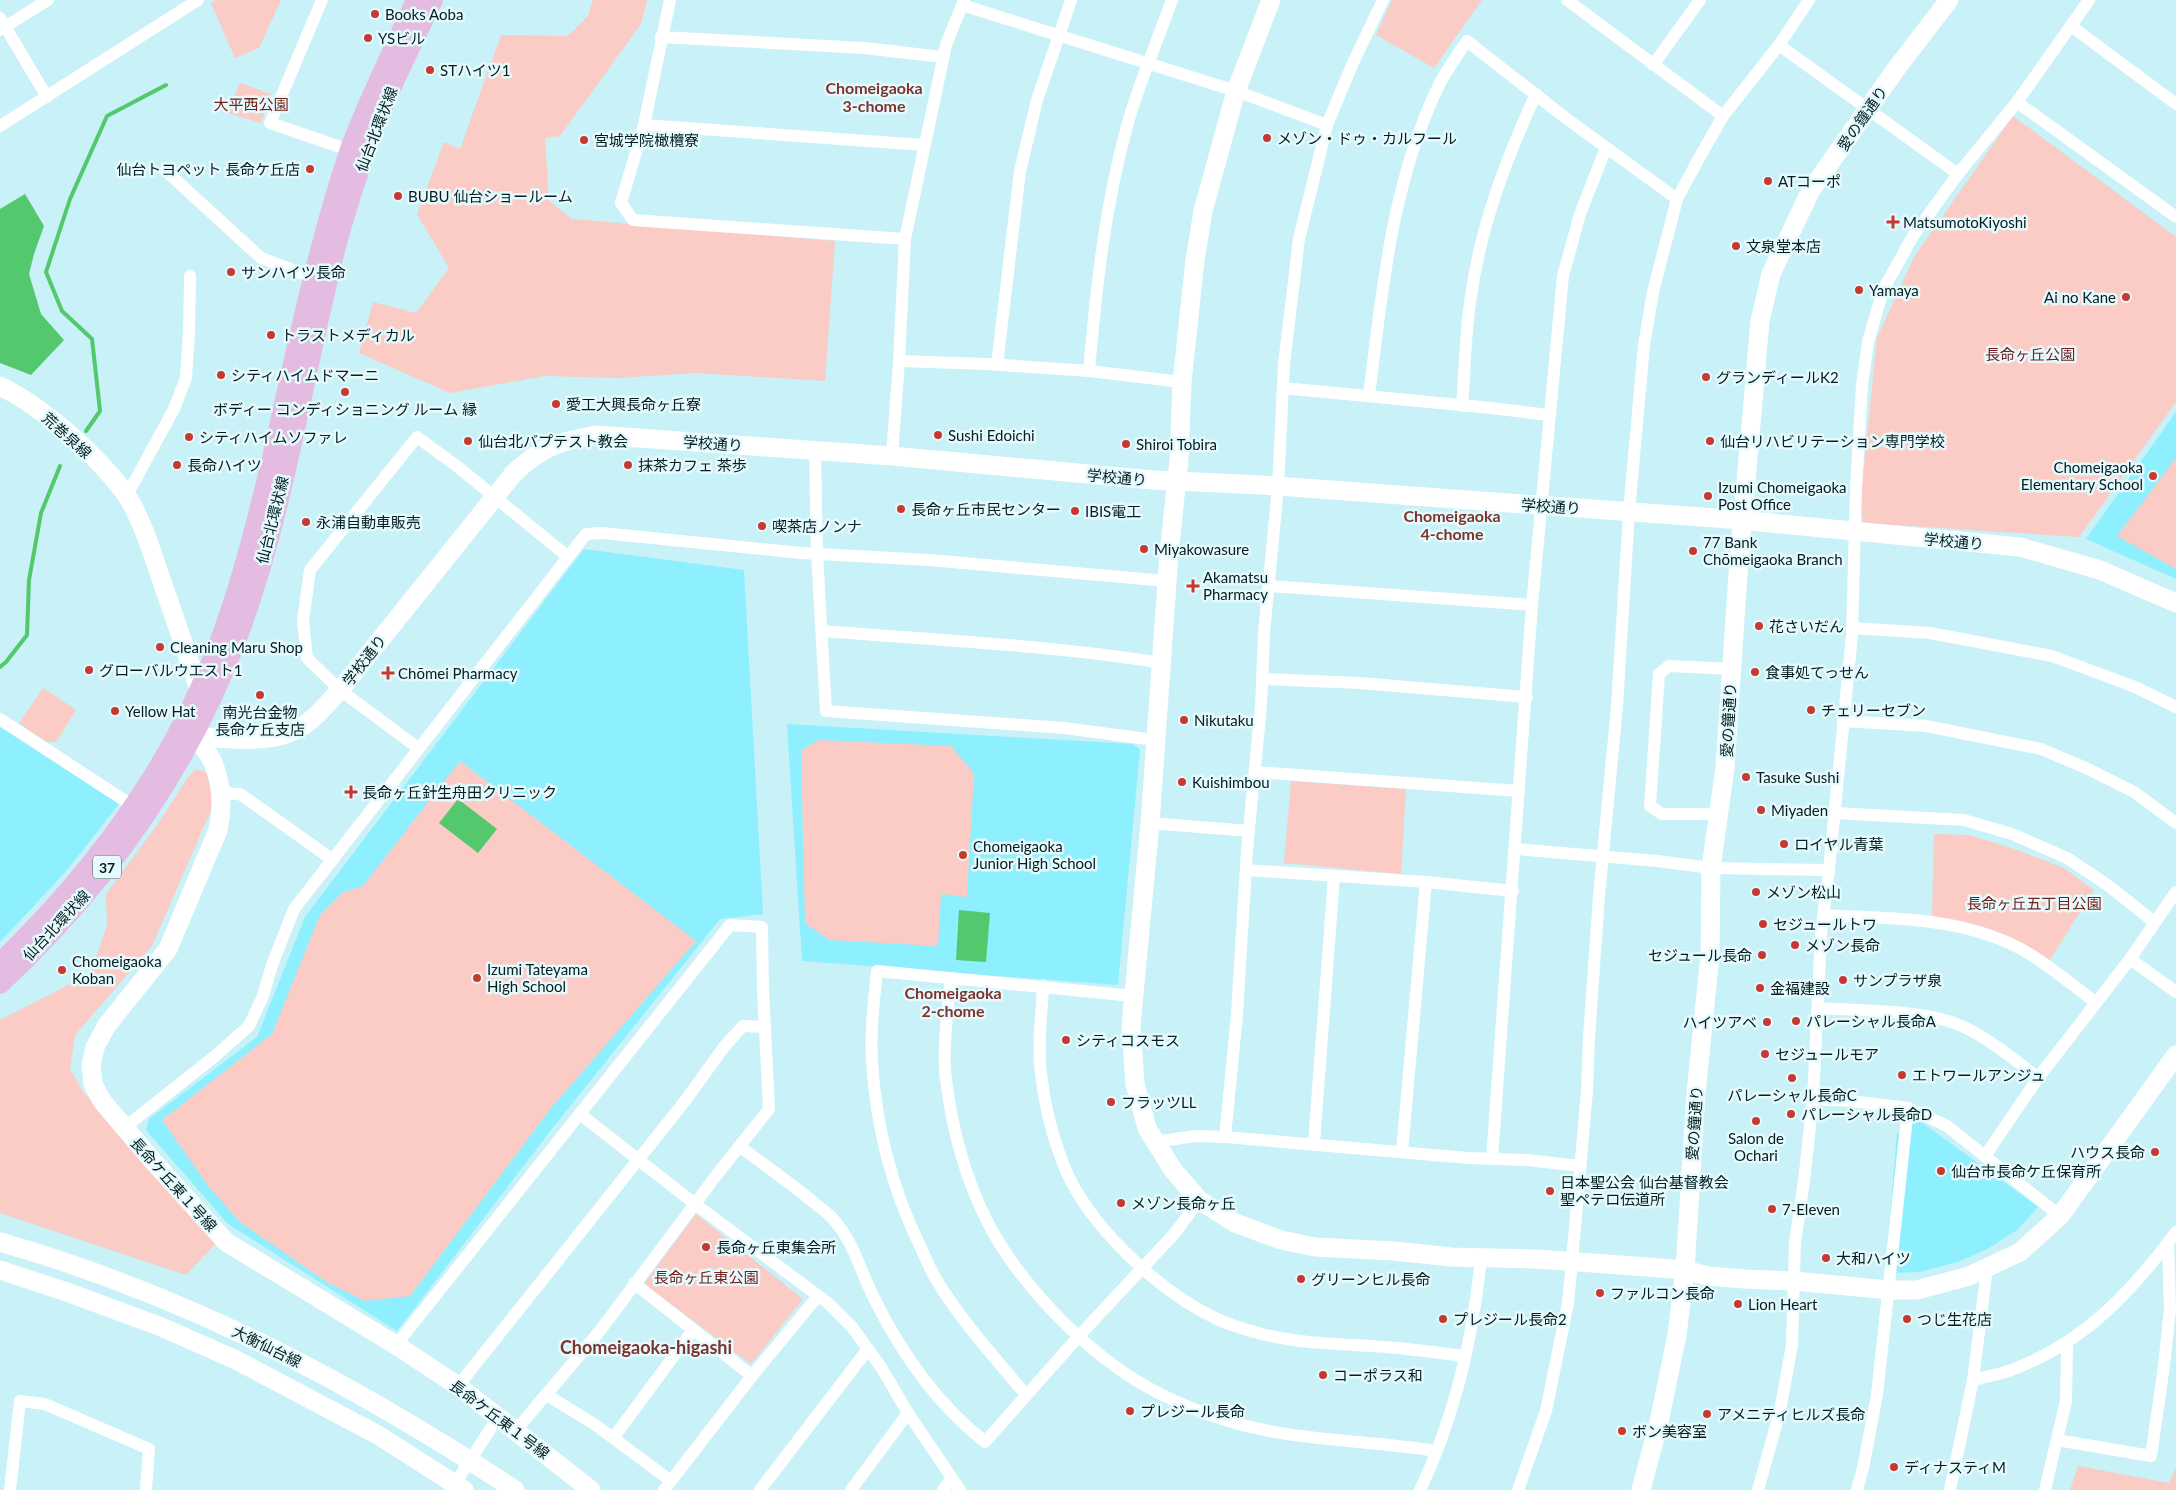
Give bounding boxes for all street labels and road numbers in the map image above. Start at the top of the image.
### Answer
street label: 愛の鐘通り [1833,82,1891,154]
street label: 仙台北環状線 [351,84,401,174]
street label: 荒巻泉線 [39,408,95,462]
street label: 学校通り [682,432,744,454]
street label: 学校通り [1086,465,1148,489]
street label: 仙台北環状線 [252,474,292,566]
street label: 学校通り [1520,495,1582,517]
street label: 学校通り [1923,529,1985,553]
street label: 学校通り [338,631,390,689]
street label: 愛の鐘通り [1717,682,1739,758]
road number: 37 [93,856,121,879]
street label: 仙台北環状線 [19,886,93,964]
street label: 愛の鐘通り [1682,1085,1706,1161]
street label: 長命ケ丘東１号線 [127,1133,221,1235]
street label: 大衡仙台線 [229,1321,305,1371]
street label: 長命ケ丘東１号線 [447,1376,553,1462]

